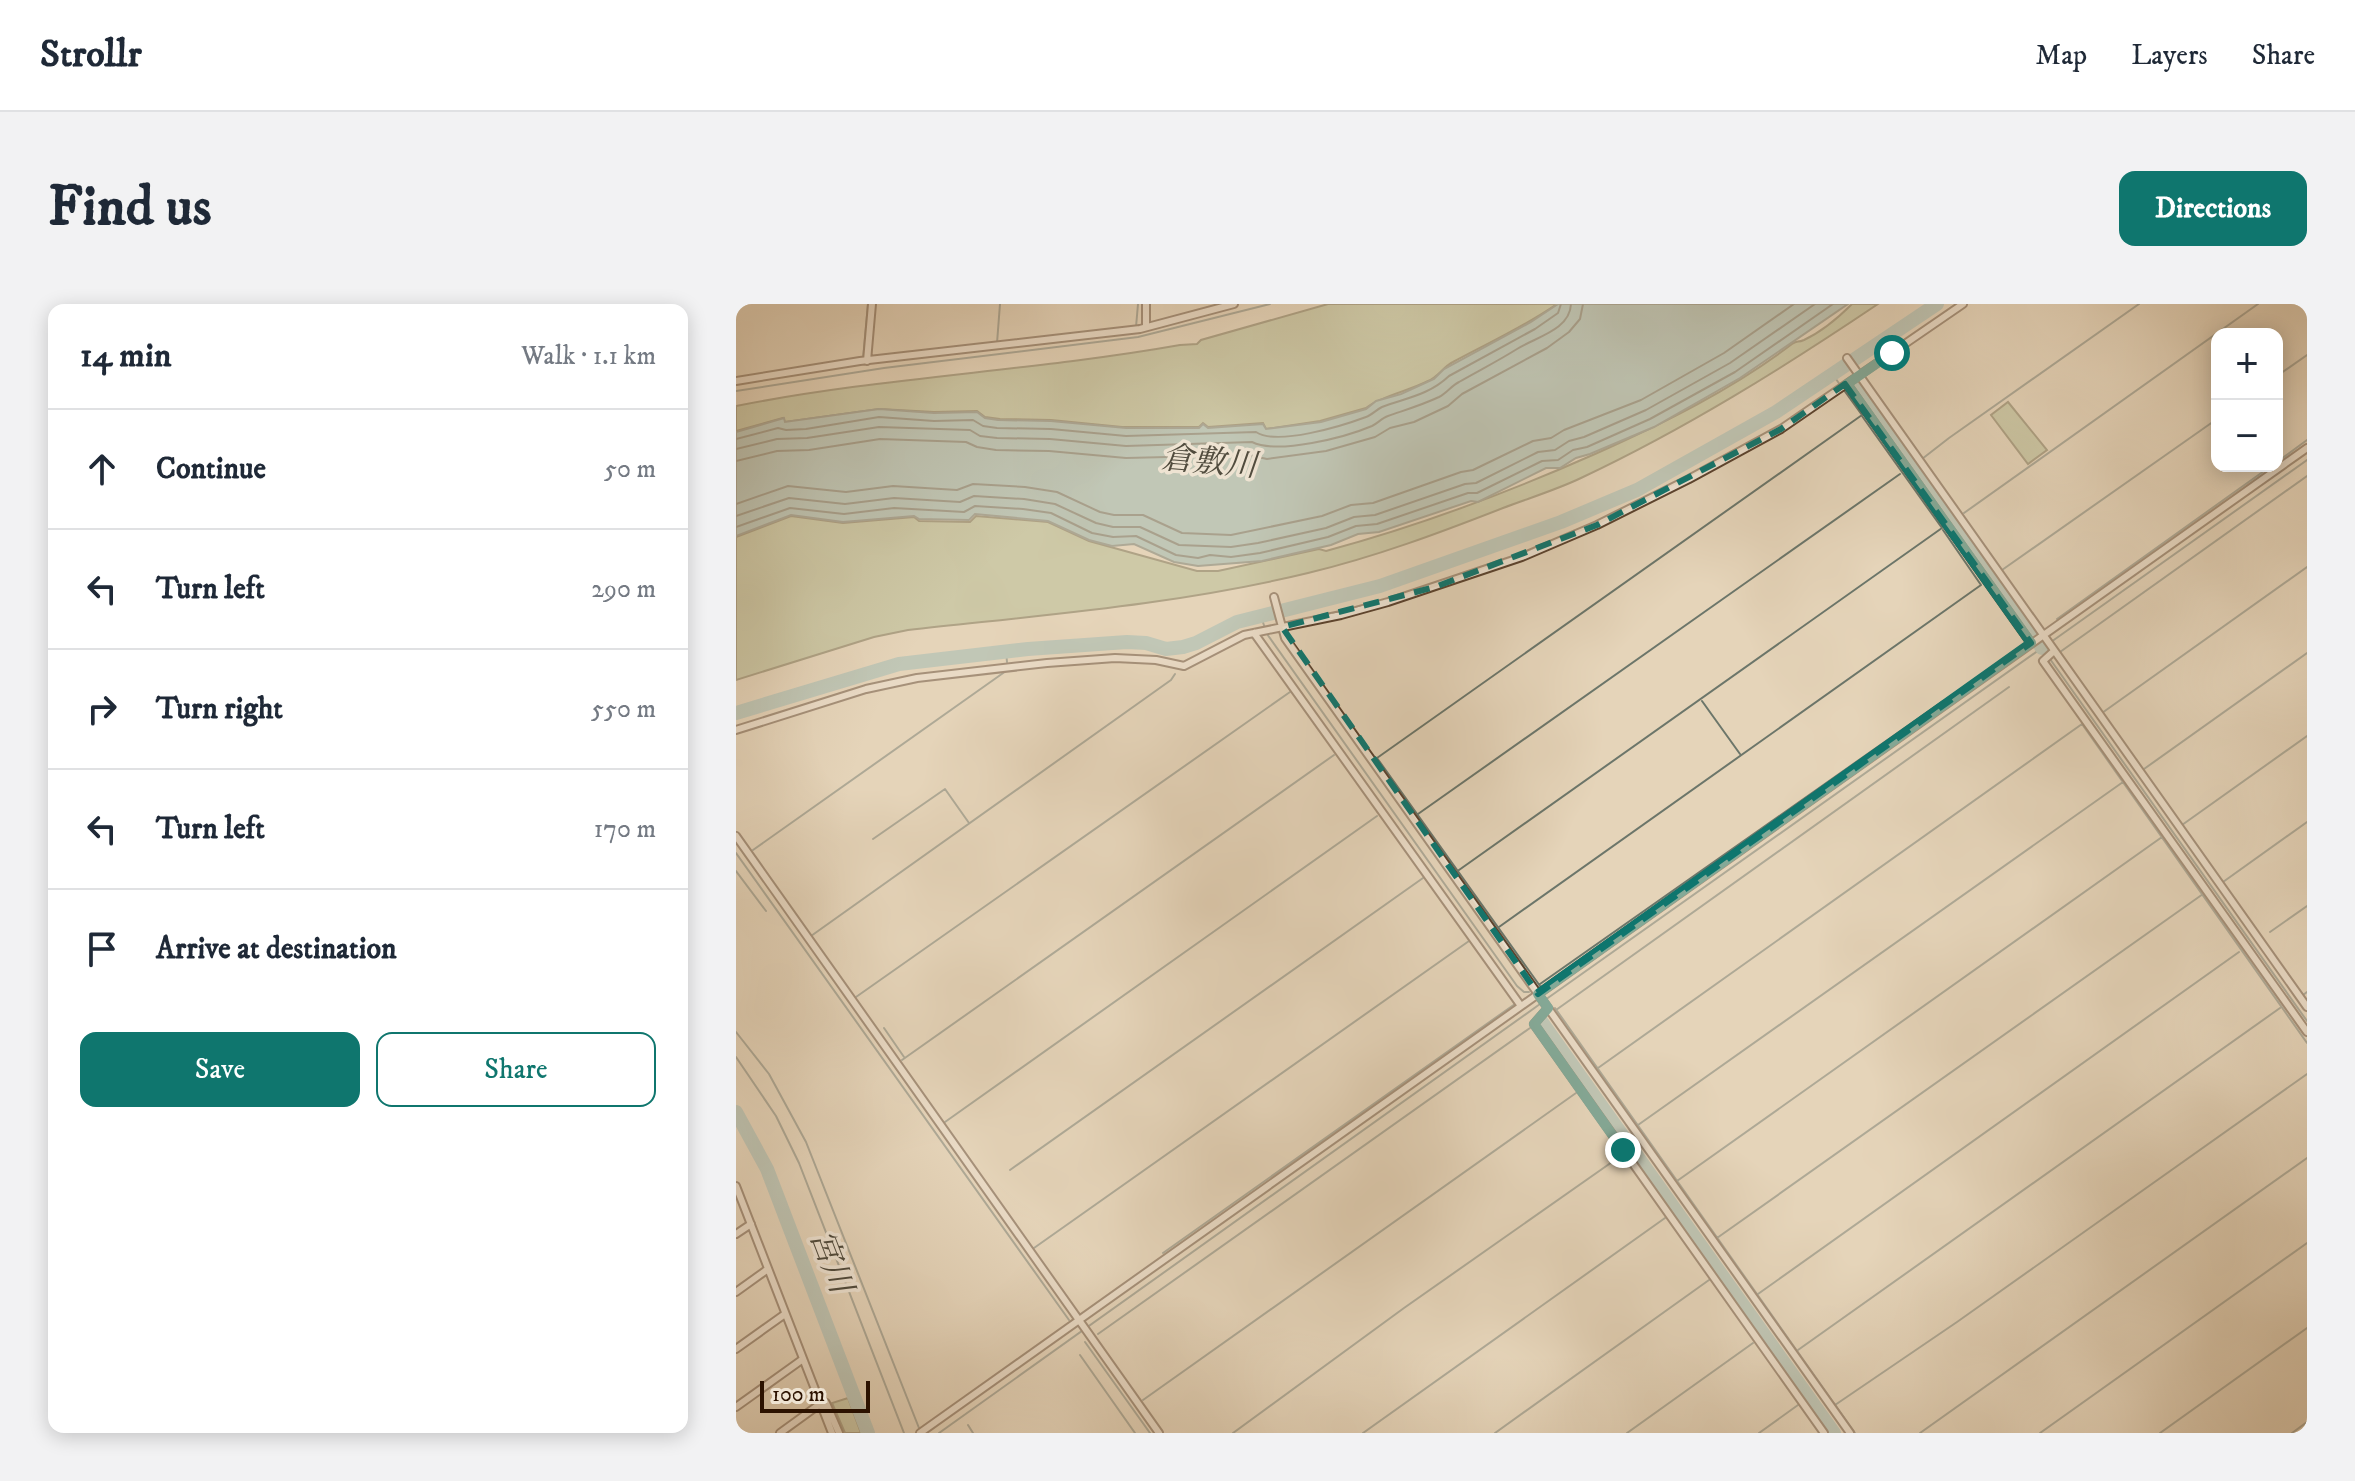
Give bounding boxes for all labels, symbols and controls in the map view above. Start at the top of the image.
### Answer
text: Strollr [40,31,142,79]
text: Map [2036,38,2087,73]
text: Layers [2131,38,2208,73]
text: Share [2252,38,2315,73]
button: Directions [2119,171,2307,246]
text: Find us [48,173,212,243]
map controls [2211,328,2283,472]
button: + [2211,328,2283,400]
text: 14 min [80,335,171,377]
route start [1874,335,1910,371]
text: Walk · 1.1 km [521,340,656,373]
button: − [2211,400,2283,472]
water label: 倉敷川 [1159,439,1261,487]
icon: ahead [80,447,124,491]
text: Continue [156,451,266,488]
text: 50 m [604,453,656,486]
icon: left [80,567,124,611]
text: Turn left [156,571,265,608]
text: 290 m [591,573,656,606]
icon: right [80,687,124,731]
text: Turn right [156,691,283,728]
text: 550 m [591,693,656,726]
icon: left [80,807,124,851]
text: Turn left [156,811,265,848]
text: 170 m [594,813,656,846]
icon: arrive [80,927,124,971]
text: Arrive at destination [156,931,397,968]
button: Save [80,1032,360,1107]
button: Share [376,1032,656,1107]
route end [1605,1132,1641,1168]
water label: 宮川 [800,1225,861,1302]
scale bar [760,1377,870,1413]
text: 100 m [772,1381,825,1408]

